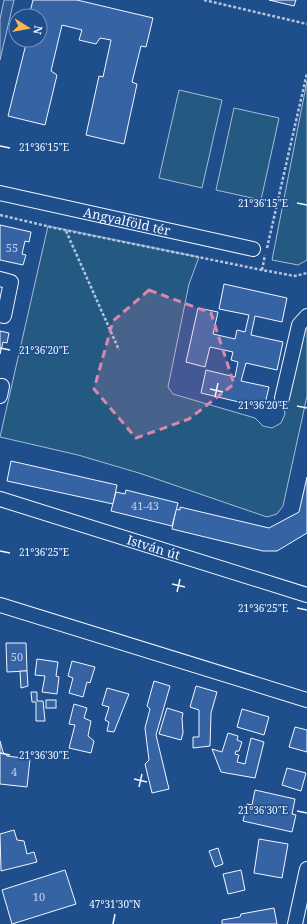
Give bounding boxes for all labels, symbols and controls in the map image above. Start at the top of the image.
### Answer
north arrow [8,8,48,48]
text: N [30,24,46,36]
text: 21°36'15"E [19,140,69,154]
text: 21°36'15"E [238,196,288,210]
street label: Angyalföld tér [82,203,172,239]
house number: 55 [6,240,18,255]
text: 21°36'20"E [19,343,69,357]
text: 21°36'20"E [238,398,288,412]
house number: 41-43 [131,498,159,513]
street label: István út [125,530,183,564]
text: 21°36'25"E [19,545,69,559]
text: 21°36'25"E [238,601,288,615]
house number: 50 [11,649,23,664]
text: 21°36'30"E [19,748,69,762]
house number: 4 [11,764,17,779]
text: 21°36'30"E [238,803,288,817]
house number: 10 [33,889,45,904]
text: 47°31'30"N [89,897,141,911]

